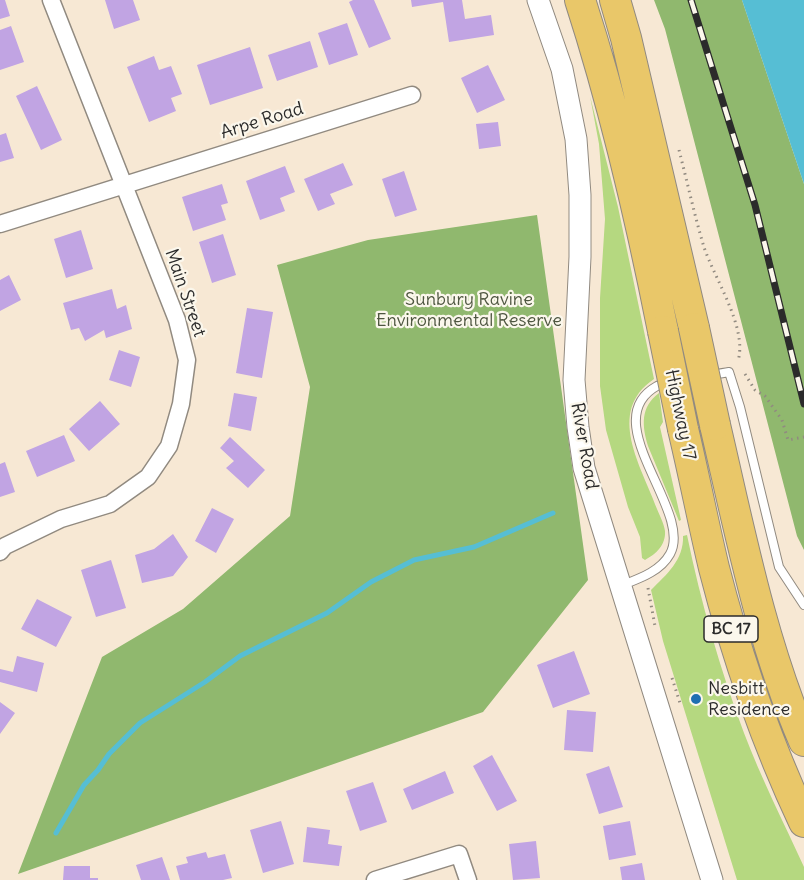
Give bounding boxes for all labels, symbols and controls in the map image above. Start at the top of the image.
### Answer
street label: Arpe Road [218,98,306,144]
street label: Main Street [160,246,210,340]
park label: Sunbury Ravine Environmental Reserve [376,289,562,332]
street label: Highway 17 [660,368,700,462]
street label: River Road [566,401,602,491]
road number: BC 17 [704,616,758,642]
place label: Nesbitt Residence [708,678,790,720]
marker: Nesbitt Residence [689,692,703,706]

